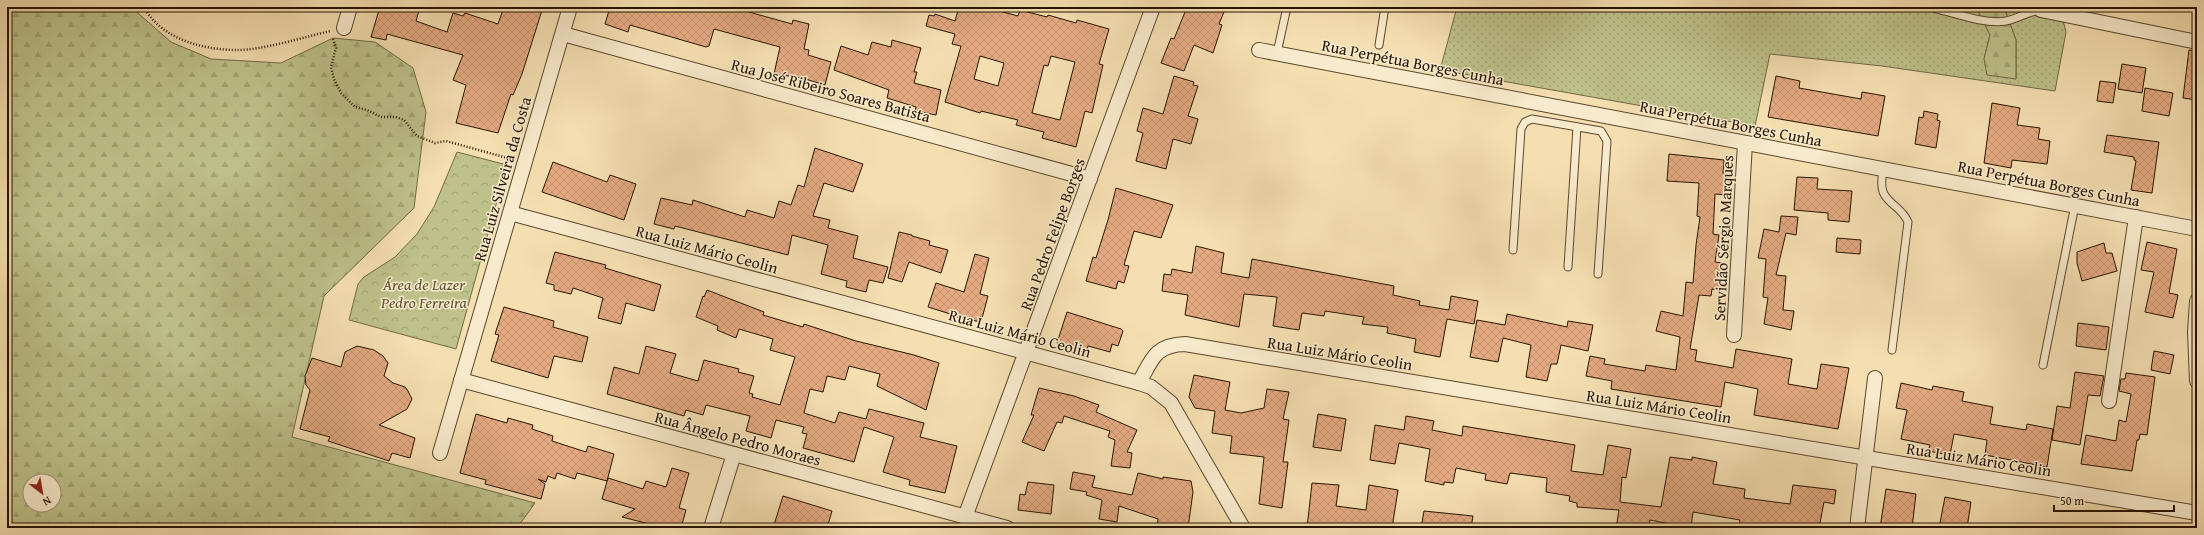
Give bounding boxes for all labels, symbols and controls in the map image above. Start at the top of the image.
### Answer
street label: Rua Perpétua Borges Cunha [1320,33,1507,92]
street label: Rua José Ribeiro Soares Batista [729,52,934,128]
street label: Rua Luiz Silveira da Costa [467,93,537,264]
street label: Rua Perpétua Borges Cunha [1638,94,1825,153]
street label: Rua Pedro Felipe Borges [1013,154,1091,314]
street label: Servidão Sérgio Marques [1707,154,1739,322]
street label: Rua Perpétua Borges Cunha [1956,154,2143,213]
street label: Rua Luiz Mário Ceolin [633,218,781,280]
park label: Área de Lazer Pedro Ferreira [380,272,468,314]
street label: Rua Luiz Mário Ceolin [946,302,1094,364]
street label: Rua Luiz Mário Ceolin [1266,330,1414,376]
street label: Rua Luiz Mário Ceolin [1585,383,1733,429]
street label: Rua Ângelo Pedro Moraes [652,404,824,472]
street label: Rua Luiz Mário Ceolin [1905,436,2053,482]
north arrow [22,473,62,513]
scale bar [2054,487,2174,513]
text: 50 m [2060,492,2084,509]
text: N [39,493,54,511]

